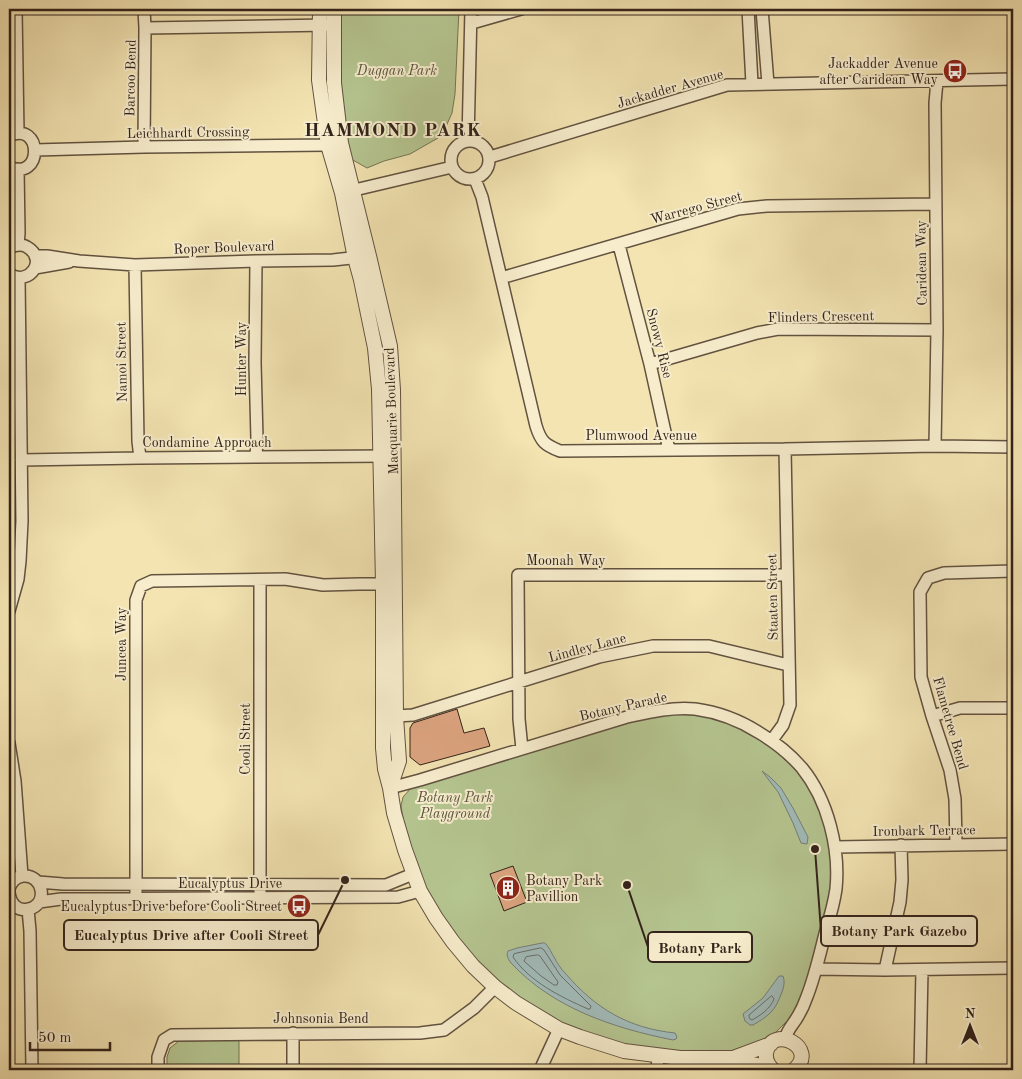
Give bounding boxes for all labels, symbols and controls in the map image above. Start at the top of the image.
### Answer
street label: Barcoo Bend [123,39,139,117]
place label: Jackadder Avenue after Caridean Way [820,57,939,87]
bus stop icon: Jackadder Avenue after Caridean Way [942,58,968,84]
park label: Duggan Park [356,64,437,79]
street label: Jackadder Avenue [615,67,725,111]
district label: HAMMOND PARK [304,122,482,141]
street label: Leichhardt Crossing [126,125,250,141]
street label: Warrego Street [649,189,744,227]
street label: Caridean Way [914,219,930,306]
street label: Roper Boulevard [173,239,275,257]
street label: Snowy Rise [644,307,674,380]
street label: Flinders Crescent [768,309,875,325]
street label: Namoi Street [114,321,130,402]
street label: Hunter Way [235,321,249,397]
street label: Macquarie Boulevard [383,347,401,475]
street label: Plumwood Avenue [585,429,697,443]
street label: Condamine Approach [142,436,272,450]
street label: Staaten Street [765,553,781,641]
street label: Moonah Way [526,554,606,568]
street label: Juncea Way [115,606,129,681]
street label: Lindley Lane [547,631,628,665]
street label: Flametree Bend [930,675,970,771]
street label: Botany Parade [578,690,668,724]
street label: Cooli Street [239,703,253,775]
park label: Botany Park Playground [416,791,493,822]
street label: Ironbark Terrace [872,823,976,839]
place label: Botany Park Pavillion [526,874,602,904]
building icon: Botany Park Pavillion [495,875,521,901]
street label: Eucalyptus Drive [178,877,282,891]
bus stop icon: Eucalyptus Drive before Cooli Street [286,893,312,919]
place label: Eucalyptus Drive before Cooli Street [60,900,282,914]
callout: Botany Park Gazebo [821,916,977,946]
callout: Eucalyptus Drive after Cooli Street [64,920,318,950]
text: Botany Park Gazebo [831,925,967,940]
text: Eucalyptus Drive after Cooli Street [74,929,309,944]
callout: Botany Park [648,932,752,962]
text: Botany Park [658,942,743,957]
north arrow [944,1002,994,1052]
text: N [965,1007,976,1021]
street label: Johnsonia Bend [273,1012,369,1026]
scale bar [30,1019,110,1051]
text: 50 m [38,1031,72,1046]

